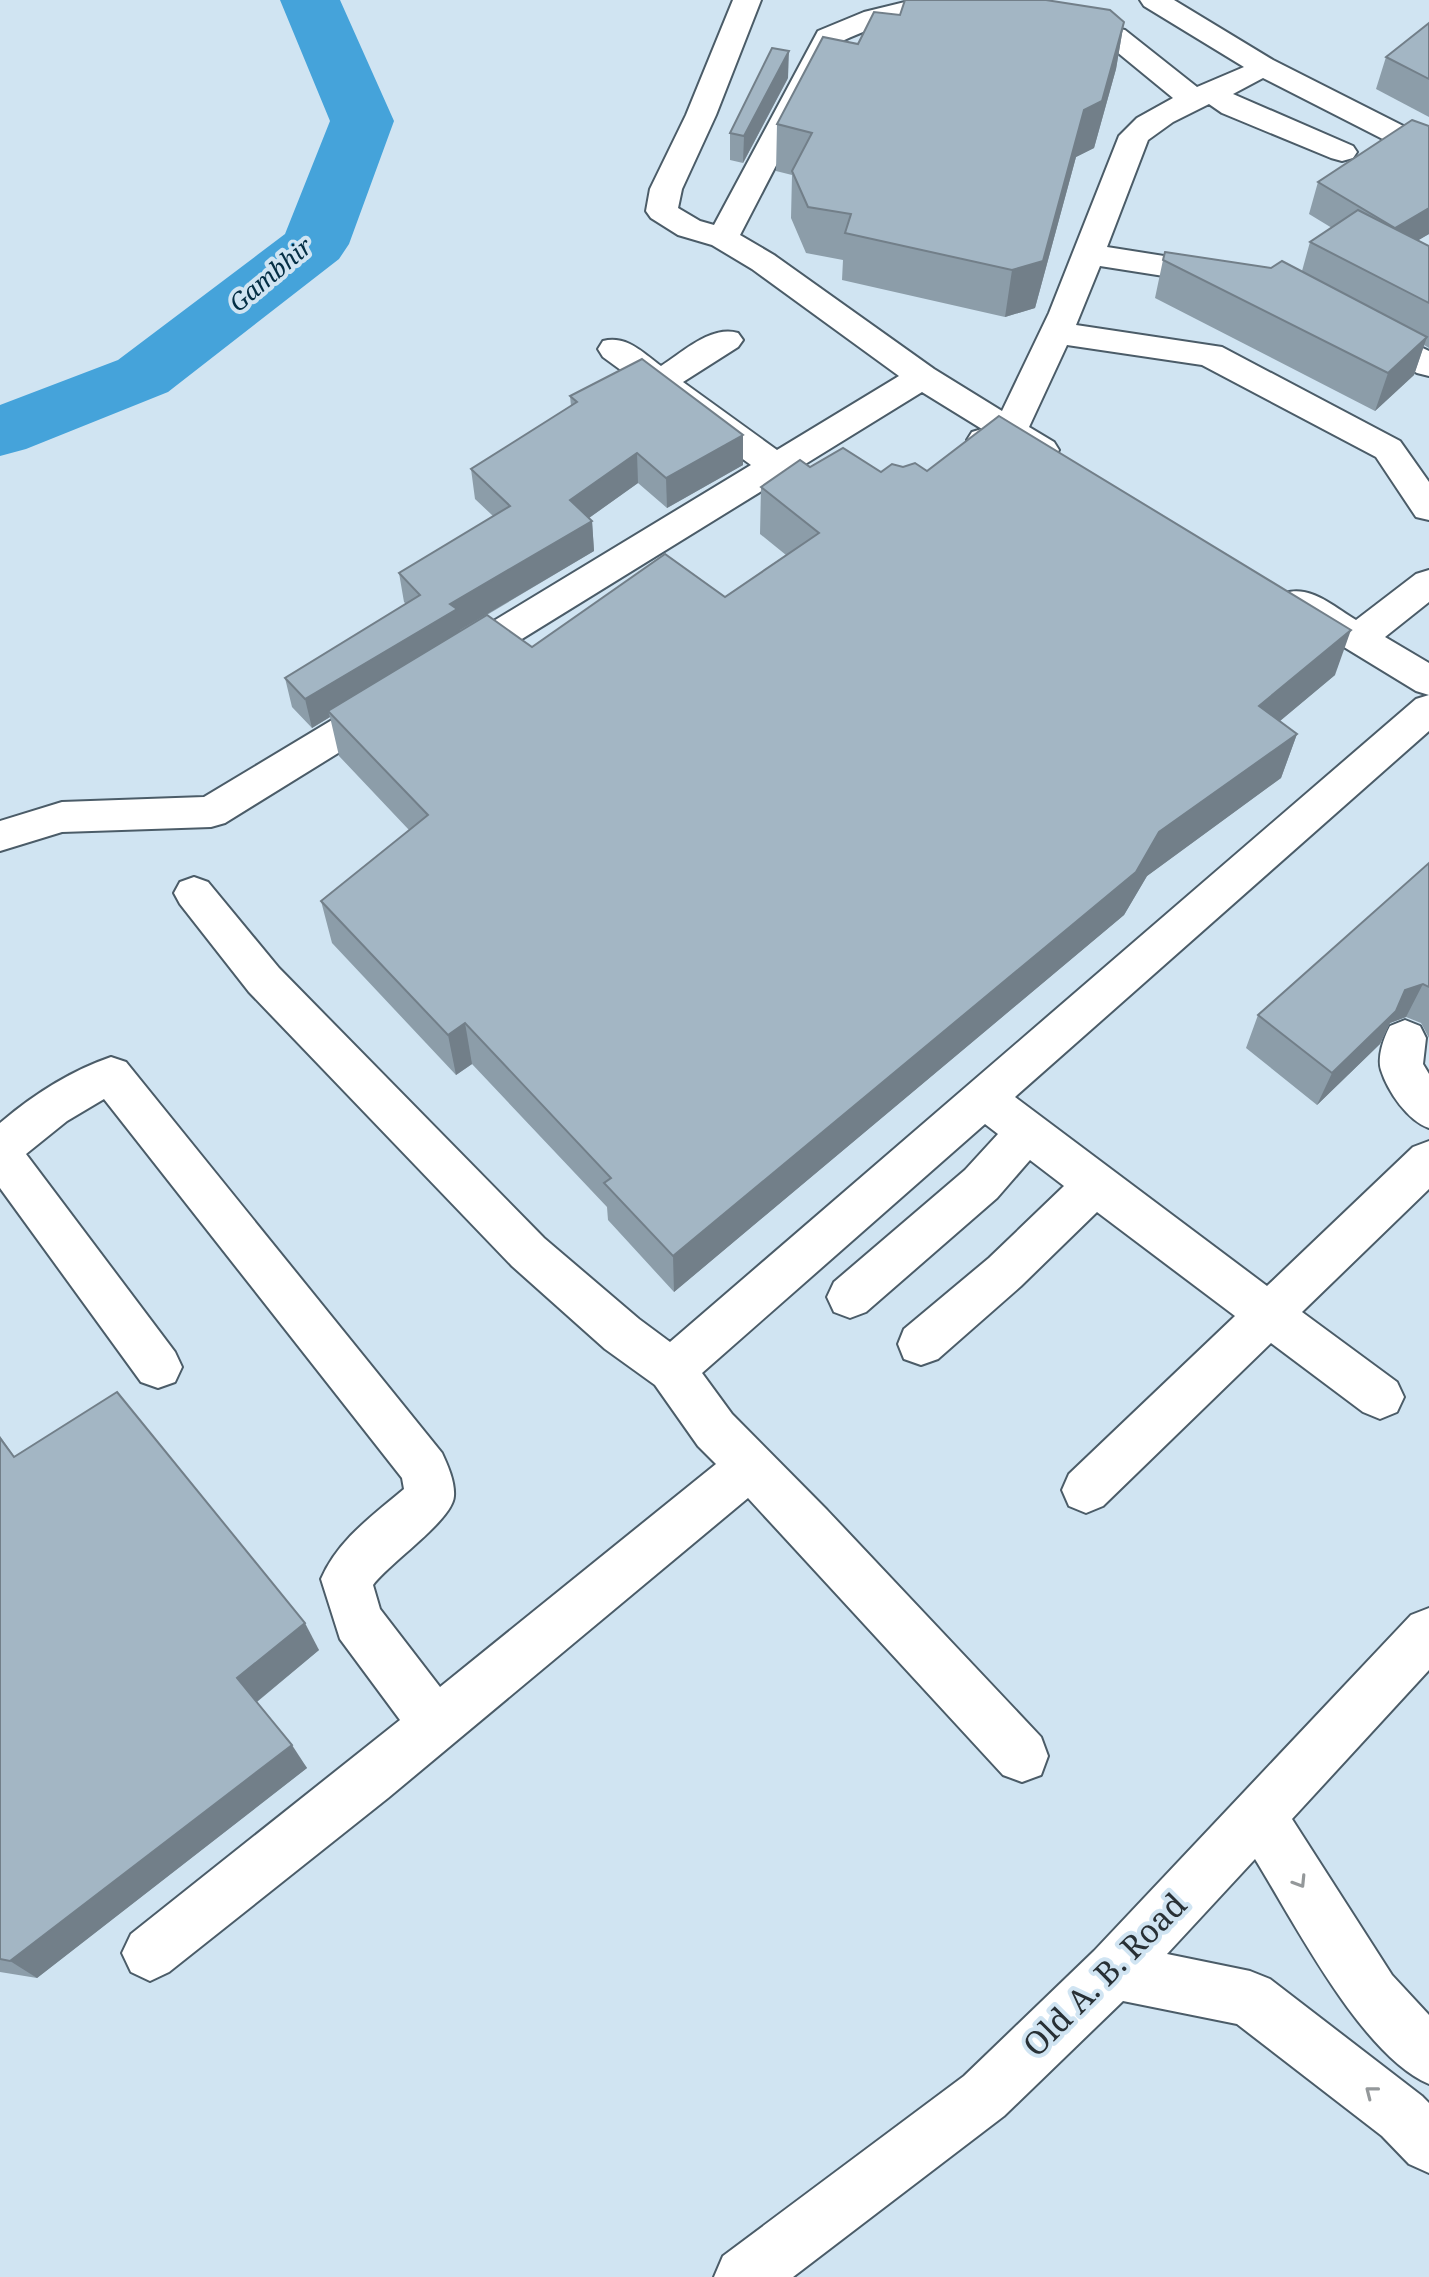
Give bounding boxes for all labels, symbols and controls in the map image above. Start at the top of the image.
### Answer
water label: Gambhir [222,229,319,318]
one-way arrow [1291,1873,1306,1888]
street label: Old A. B. Road [1013,1883,1195,2065]
one-way arrow [1365,2088,1380,2102]

